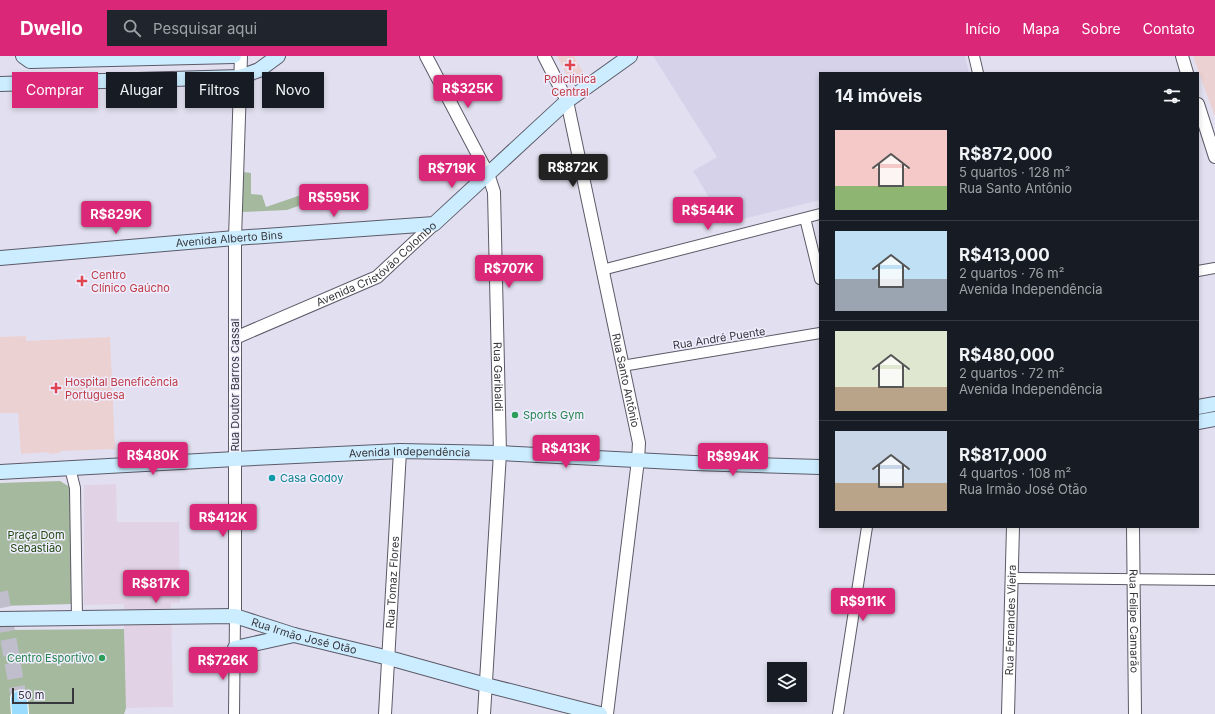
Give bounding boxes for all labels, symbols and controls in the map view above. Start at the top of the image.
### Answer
search box [107,10,387,46]
text: Dwello [20,17,83,40]
icon: search [121,17,143,39]
text: Pesquisar aqui [153,19,257,38]
text: Início [965,20,1001,37]
text: Mapa [1023,20,1060,37]
text: Sobre [1082,20,1121,37]
text: Contato [1143,20,1195,37]
marker: Policlínica Central [564,59,576,71]
chip: Comprar [12,72,98,108]
chip: Alugar [106,72,177,108]
chip: Filtros [185,72,254,108]
chip: Novo [262,72,324,108]
place label: Policlínica Central [544,72,596,99]
pin: R$325K [435,75,501,109]
text: R$325K [442,80,494,96]
icon: filters [1161,85,1183,107]
text: 14 imóveis [835,86,922,106]
text: R$872,000 [959,144,1053,164]
icon: home [867,146,915,194]
pin: R$872K [540,154,606,188]
pin: R$719K [419,155,485,189]
text: R$872K [548,159,598,175]
text: R$719K [428,160,476,176]
text: 5 quartos · 128 m² [959,164,1071,180]
text: Rua Santo Antônio [959,180,1072,196]
pin: R$595K [301,184,367,218]
text: R$595K [308,189,360,205]
pin: R$544K [675,197,741,231]
pin: R$829K [83,201,149,235]
text: R$544K [682,202,734,218]
text: R$829K [90,206,142,222]
street label: Avenida Cristóvão Colombo [314,218,440,309]
street label: Avenida Alberto Bins [175,228,284,250]
text: R$413,000 [959,245,1050,265]
icon: home [867,247,915,295]
pin: R$707K [476,255,542,289]
text: R$707K [484,260,534,276]
text: 2 quartos · 76 m² [959,265,1064,281]
place label: Centro Clínico Gaúcho [91,268,170,295]
marker: Centro Clínico Gaúcho [76,275,88,287]
text: Avenida Independência [959,281,1103,297]
street label: Rua Doutor Barros Cassal [228,318,242,452]
street label: Rua André Puente [672,324,766,352]
street label: Rua Santo Antônio [609,332,643,429]
street label: Rua Garibaldi [490,342,506,412]
text: R$480,000 [959,345,1054,365]
icon: home [867,347,915,395]
text: 2 quartos · 72 m² [959,365,1065,381]
place label: Hospital Beneficência Portuguesa [65,375,178,402]
text: Avenida Independência [959,381,1103,397]
marker: Hospital Beneficência Portuguesa [50,382,62,394]
place label: Sports Gym [523,408,584,422]
marker: Sports Gym [510,410,520,420]
pin: R$413K [533,435,599,469]
text: R$413K [542,440,590,456]
pin: R$480K [120,442,186,476]
pin: R$994K [700,443,766,477]
street label: Avenida Independência [348,444,470,460]
text: R$817,000 [959,445,1047,465]
text: R$480K [127,447,179,463]
icon: home [867,447,915,495]
text: R$994K [707,448,759,464]
text: 4 quartos · 108 m² [959,465,1071,481]
place label: Casa Godoy [280,471,343,485]
marker: Casa Godoy [267,473,277,483]
text: Rua Irmão José Otão [959,481,1087,497]
pin: R$412K [190,504,256,538]
text: R$412K [199,509,247,525]
park label: Praça Dom Sebastião [7,528,65,555]
street label: Rua Tomaz Flores [383,535,402,629]
street label: Rua Fernandes Vieira [1002,565,1019,676]
street label: Rua Felipe Camarão [1126,569,1142,673]
pin: R$817K [123,570,189,604]
text: R$817K [132,575,180,591]
pin: R$911K [830,588,896,622]
text: R$911K [840,593,886,609]
street label: Rua Irmão José Otão [250,615,359,657]
pin: R$726K [190,647,256,681]
place label: Centro Esportivo [7,651,94,665]
text: R$726K [198,652,248,668]
marker: Centro Esportivo [97,653,107,663]
map controls [767,662,807,702]
button: layers [767,662,807,702]
scale bar [12,686,74,705]
text: 50 m [18,688,44,702]

